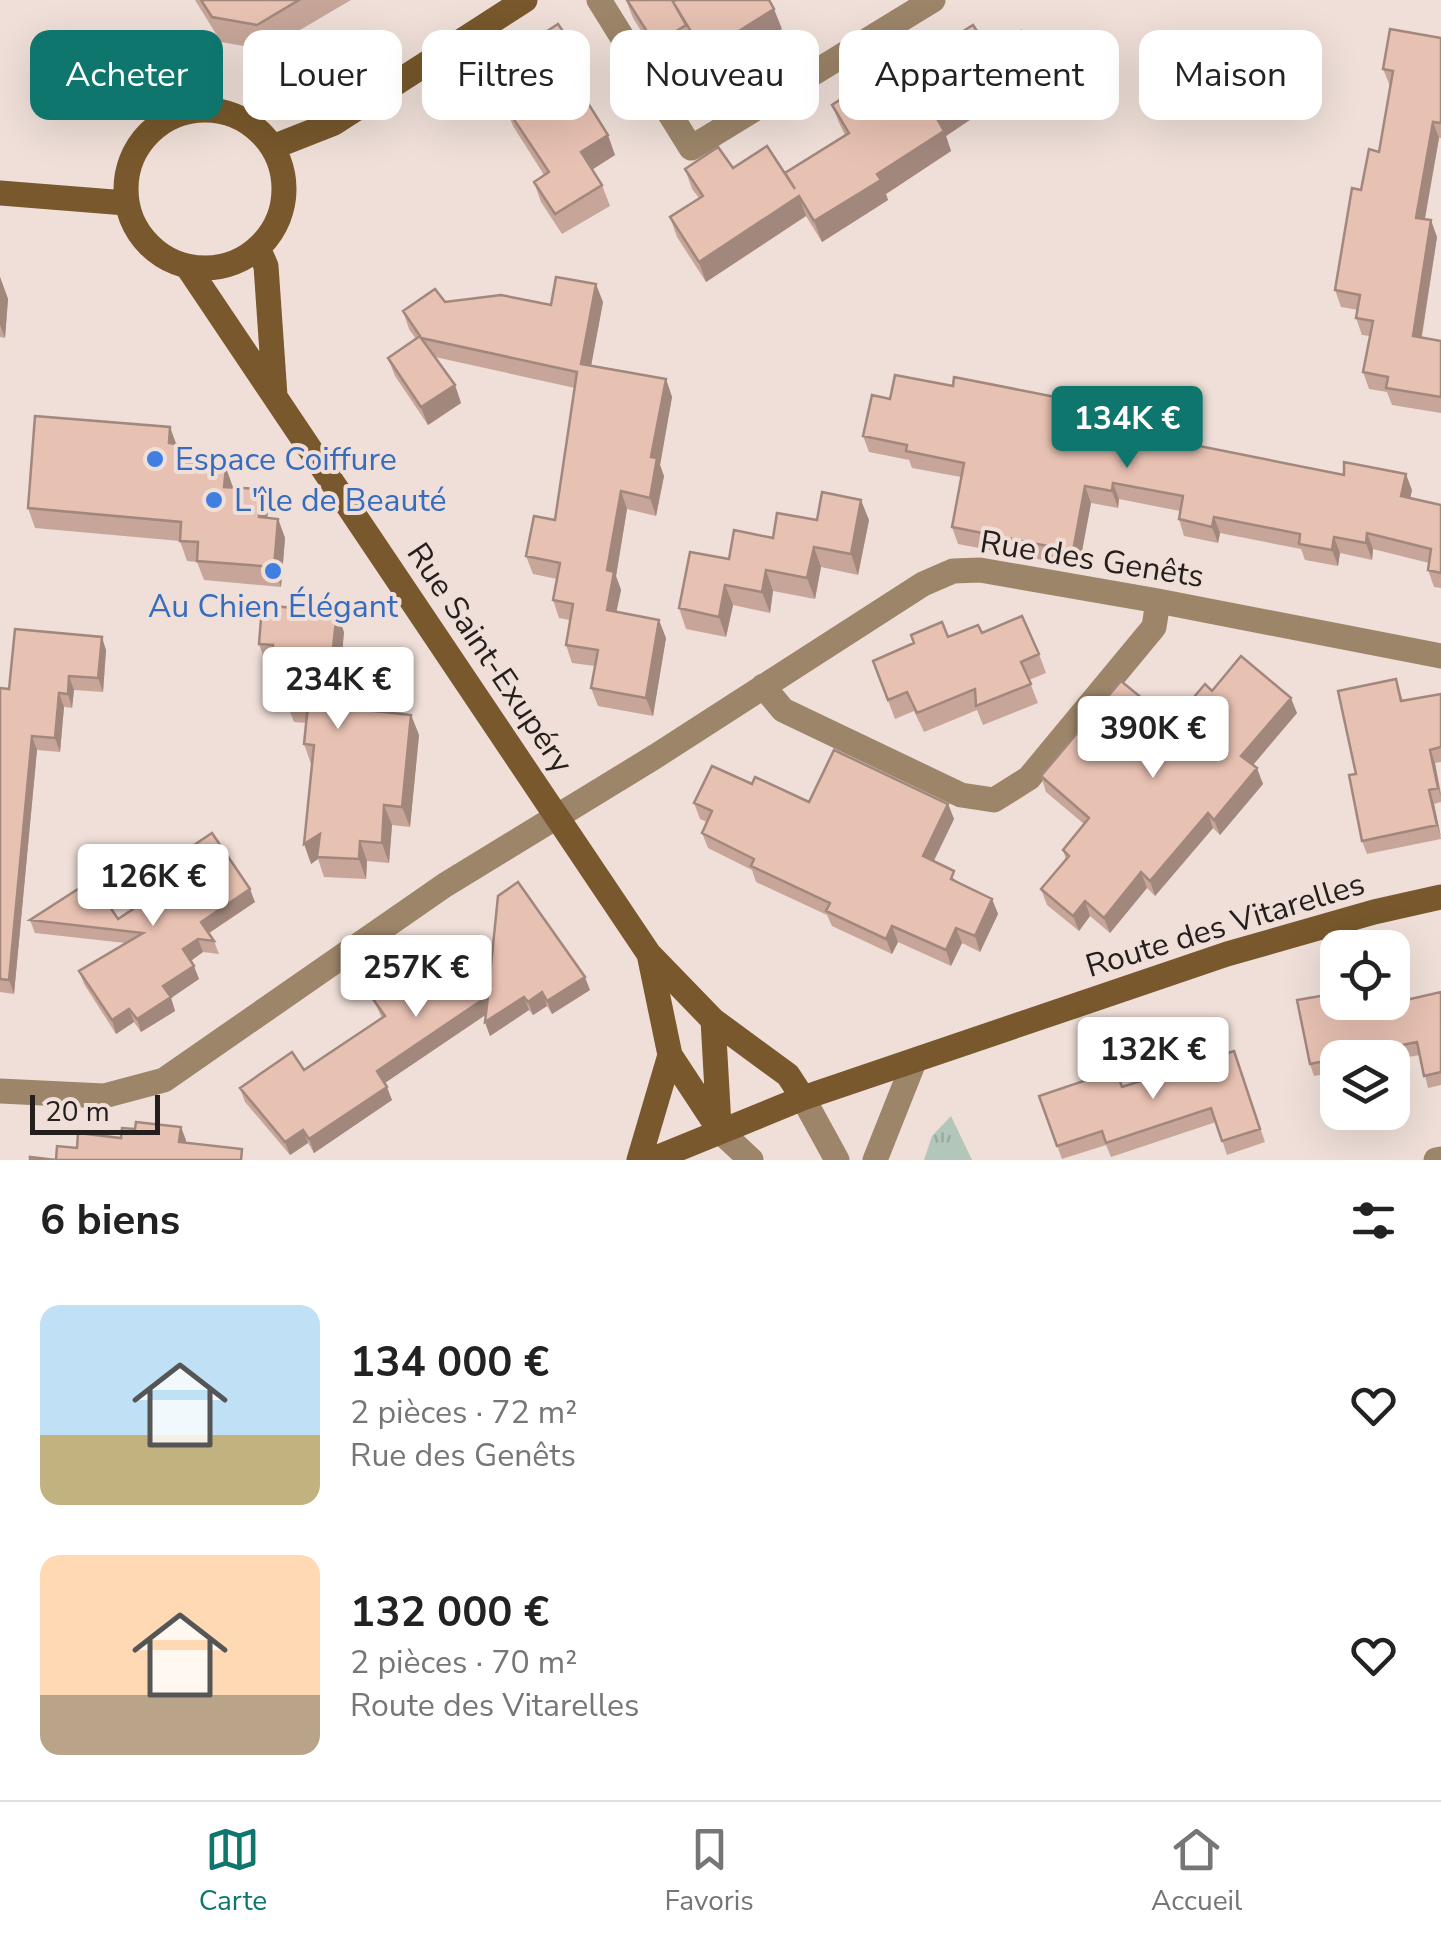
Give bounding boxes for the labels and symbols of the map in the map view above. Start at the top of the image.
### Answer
pin: 134K € [1046,386,1208,471]
place label: Espace Coiffure [175,438,397,481]
marker: Espace Coiffure [144,448,166,470]
place label: L'île de Beauté [234,479,447,522]
marker: L'île de Beauté [203,489,225,511]
street label: Rue des Genêts [977,520,1207,598]
street label: Rue Saint-Exupéry [397,534,583,782]
marker: Au Chien Élégant [262,560,284,582]
place label: Au Chien Élégant [148,585,399,628]
pin: 234K € [257,647,419,732]
pin: 390K € [1072,696,1234,781]
pin: 126K € [72,844,234,929]
street label: Route des Vitarelles [1080,862,1370,988]
pin: 257K € [335,935,497,1020]
pin: 132K € [1072,1017,1234,1102]
scale bar [30,1090,160,1134]

